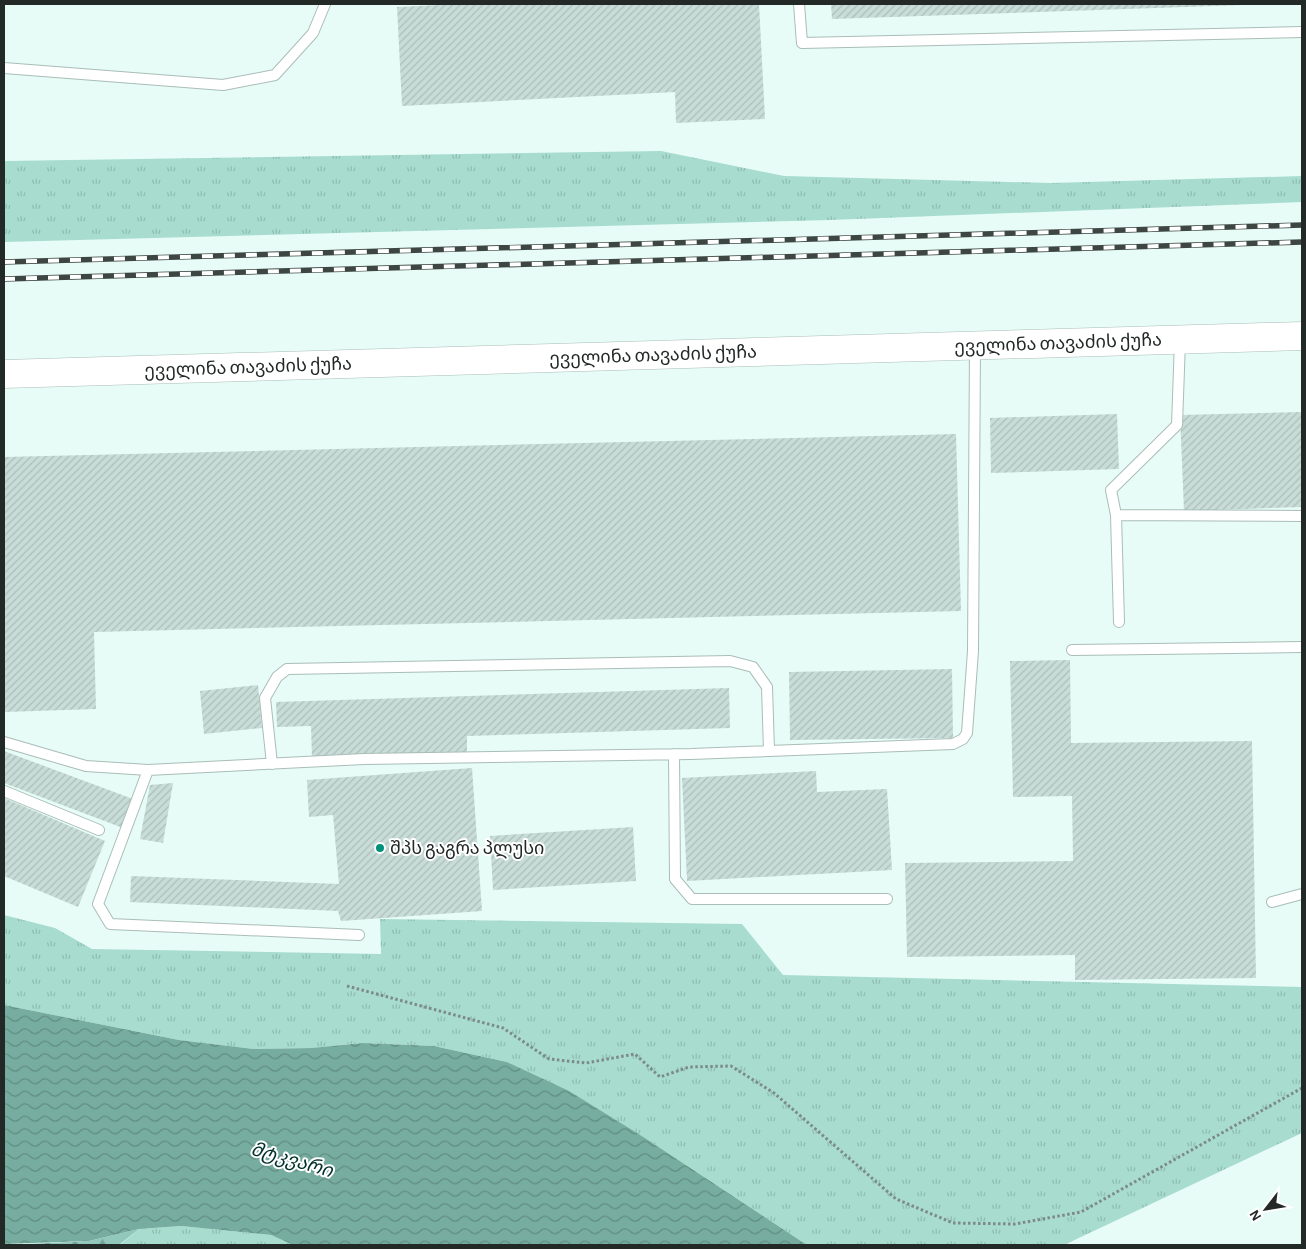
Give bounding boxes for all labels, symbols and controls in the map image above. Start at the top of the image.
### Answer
street label: ეველინა თავაძის ქუჩა [954,331,1162,358]
street label: ეველინა თავაძის ქუჩა [549,343,757,370]
street label: ეველინა თავაძის ქუჩა [144,355,352,382]
place label: შპს გაგრა პლუსი [390,839,544,859]
marker: შპს გაგრა პლუსი [374,842,386,854]
water label: მტკვარი [248,1140,336,1182]
north arrow [1241,1184,1291,1234]
text: N [1247,1207,1264,1223]

